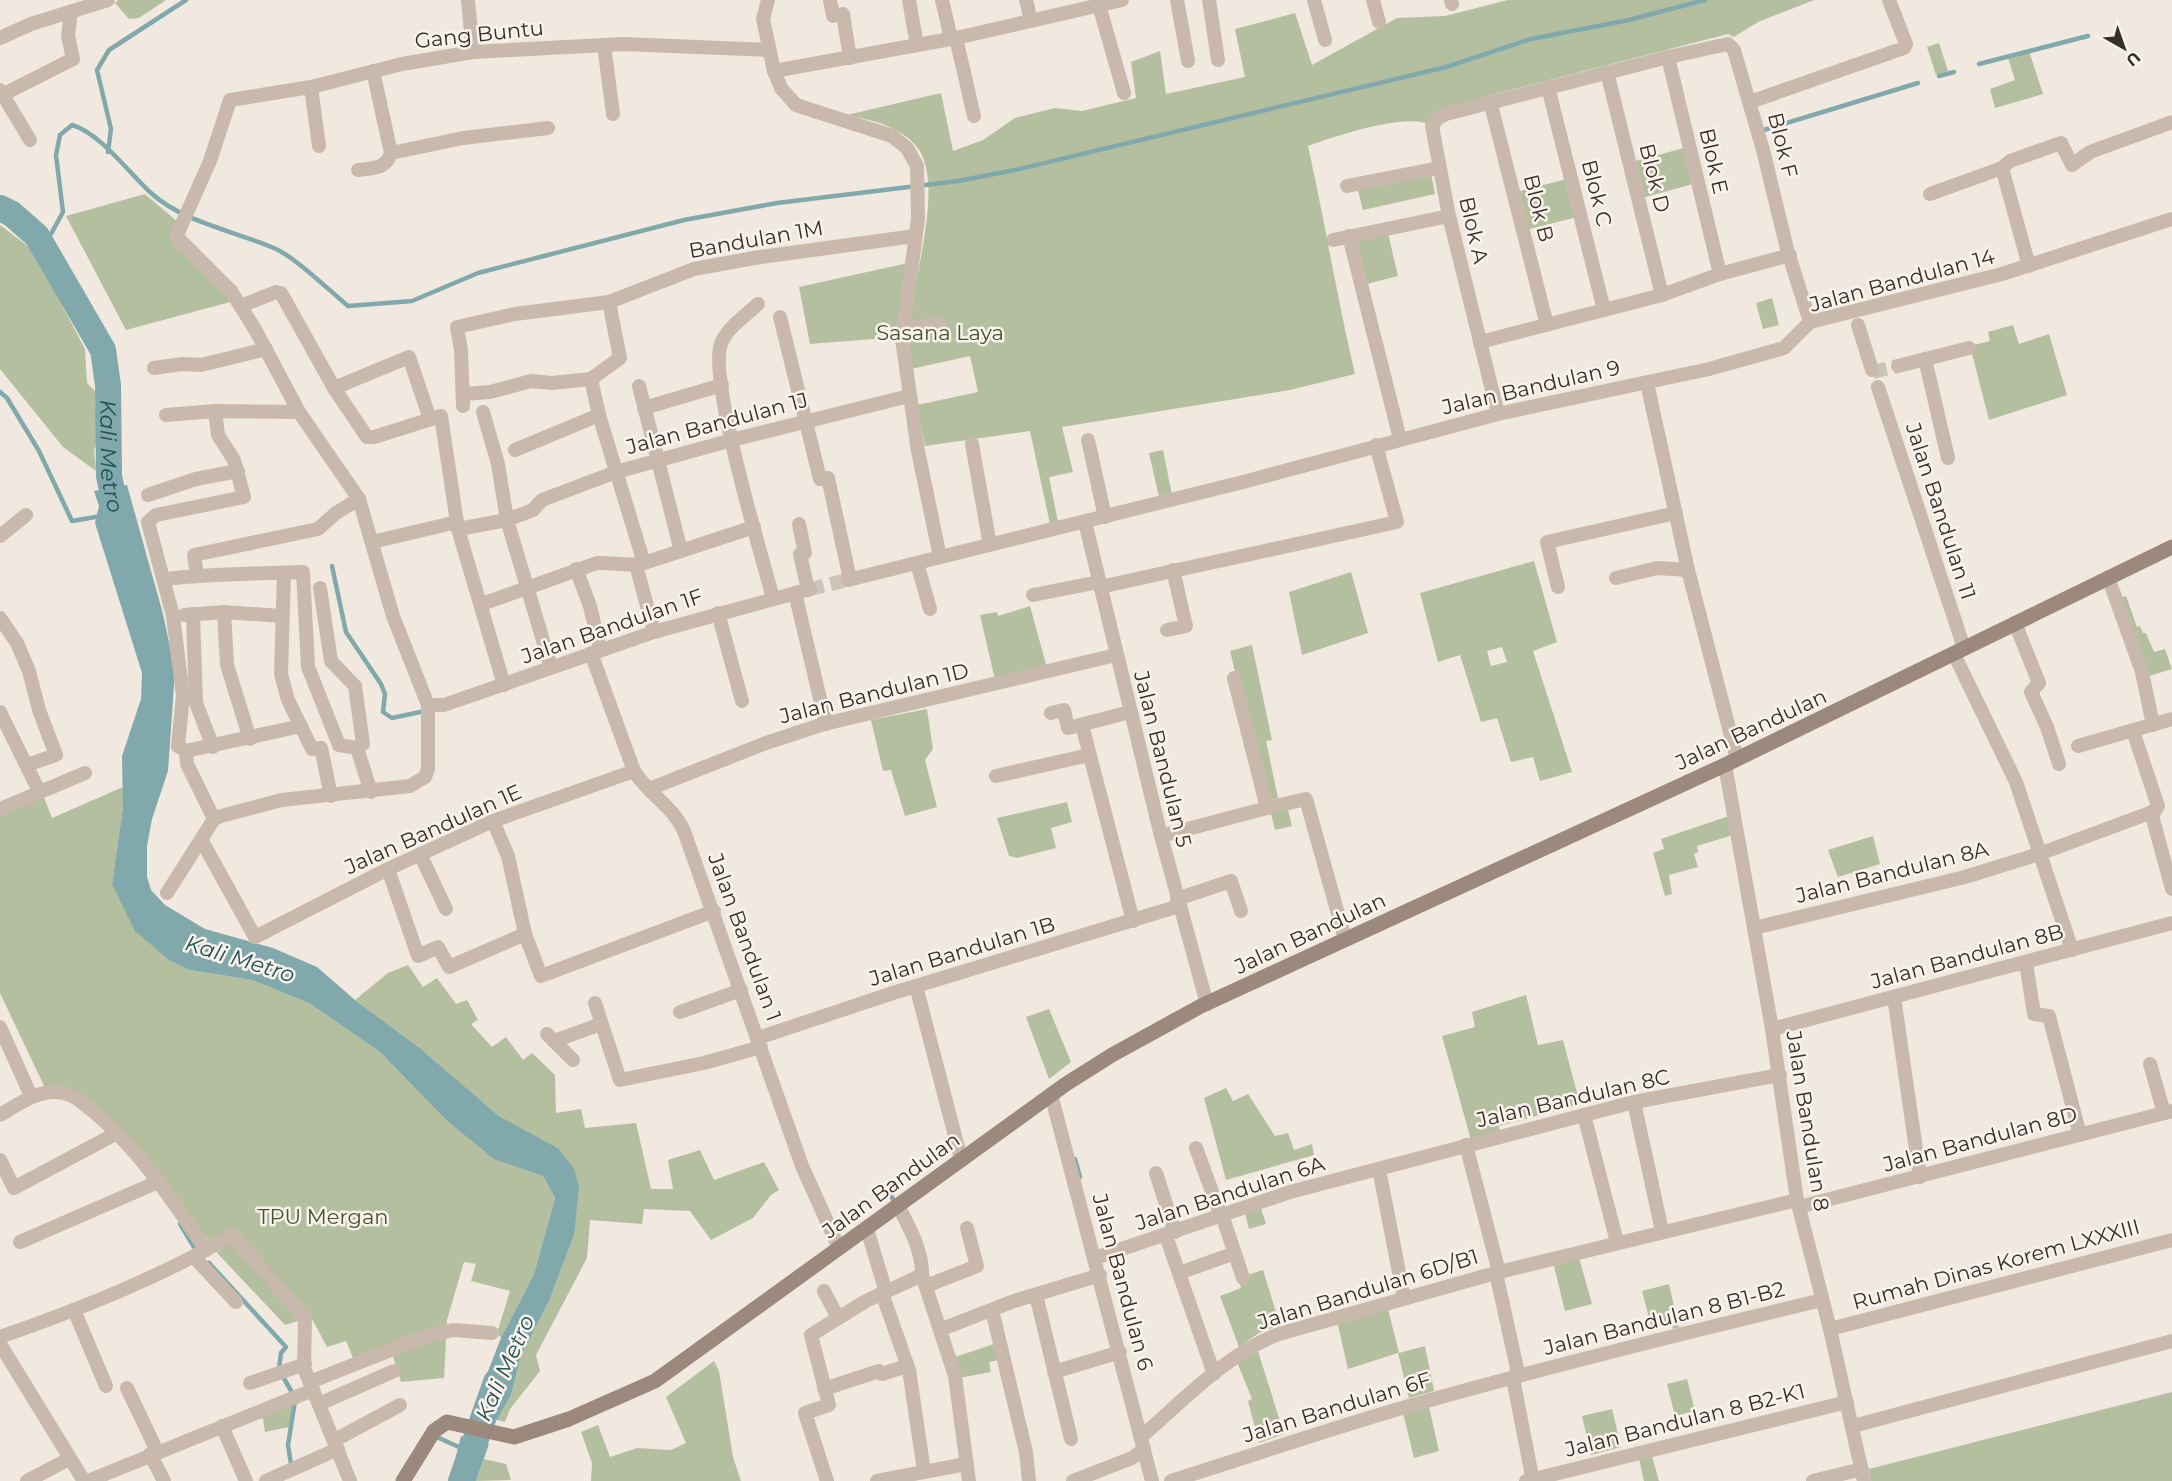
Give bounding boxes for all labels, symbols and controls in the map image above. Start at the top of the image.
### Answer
street label: Gang Buntu [413,15,545,53]
north arrow [2094,18,2154,78]
text: U [2122,48,2144,70]
street label: Blok F [1763,110,1803,180]
street label: Blok E [1694,126,1734,196]
street label: Blok D [1634,141,1676,215]
street label: Blok C [1577,157,1617,229]
street label: Blok B [1519,172,1559,244]
street label: Blok A [1454,194,1494,267]
street label: Bandulan 1M [687,215,825,263]
street label: Jalan Bandulan 14 [1806,243,1997,317]
park label: Sasana Laya [876,320,1004,345]
street label: Jalan Bandulan 9 [1439,354,1622,420]
street label: Jalan Bandulan 1J [622,387,811,460]
water label: Kali Metro [95,399,130,515]
street label: Jalan Bandulan 11 [1900,419,1981,603]
street label: Jalan Bandulan 1F [517,583,706,669]
street label: Jalan Bandulan 1D [776,657,971,729]
street label: Jalan Bandulan 5 [1129,667,1197,850]
street label: Jalan Bandulan [1671,683,1830,775]
street label: Jalan Bandulan 1E [340,779,525,880]
street label: Jalan Bandulan 8A [1792,836,1992,908]
street label: Jalan Bandulan 1 [703,849,787,1024]
street label: Jalan Bandulan [1230,887,1389,979]
street label: Jalan Bandulan 1B [865,911,1058,991]
street label: Jalan Bandulan 8B [1867,918,2066,994]
water label: Kali Metro [182,930,298,988]
street label: Jalan Bandulan 8 [1781,1028,1835,1213]
street label: Jalan Bandulan 8C [1473,1064,1672,1133]
street label: Jalan Bandulan 8D [1879,1101,2080,1177]
street label: Jalan Bandulan [817,1127,965,1244]
street label: Jalan Bandulan 6A [1131,1150,1329,1236]
street label: Jalan Bandulan 6 [1087,1190,1159,1373]
park label: TPU Mergan [257,1204,389,1229]
street label: Rumah Dinas Korem LXXXIII [1850,1214,2142,1314]
street label: Jalan Bandulan 6D/B1 [1254,1244,1481,1335]
street label: Jalan Bandulan 8 B1-B2 [1540,1276,1787,1360]
water label: Kali Metro [470,1311,540,1425]
street label: Jalan Bandulan 6F [1239,1367,1434,1448]
street label: Jalan Bandulan 8 B2-K1 [1561,1378,1808,1462]

